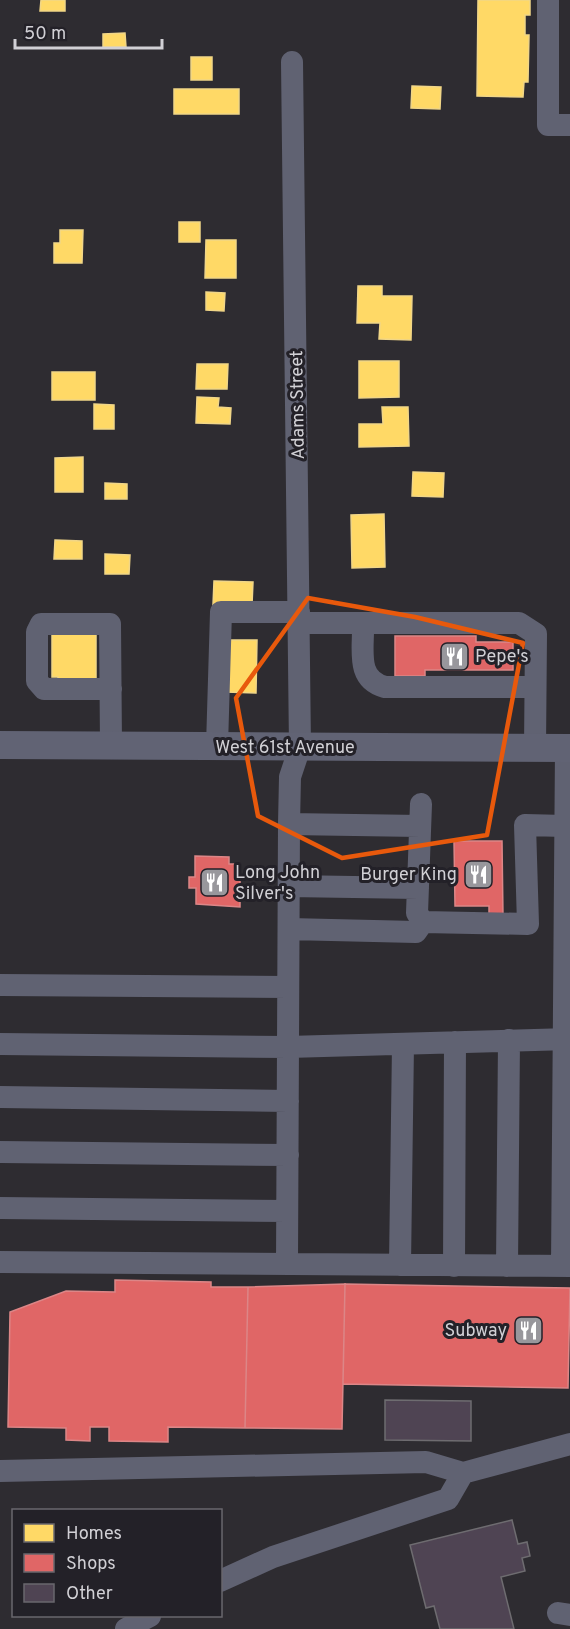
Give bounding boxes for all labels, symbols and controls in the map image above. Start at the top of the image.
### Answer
scale bar [15,12,162,50]
text: 50 m [24,23,66,46]
street label: Adams Street [286,350,311,460]
restaurant icon: Pepe's [438,640,470,672]
place label: Pepe's [475,646,529,669]
street label: West 61st Avenue [215,737,355,760]
restaurant icon: Burger King [462,858,494,890]
place label: Long John Silver's [235,862,320,906]
place label: Burger King [360,864,457,887]
restaurant icon: Long John Silver's [198,866,230,898]
restaurant icon: Subway [512,1314,544,1346]
place label: Subway [445,1320,507,1343]
legend [12,1509,222,1617]
text: Homes [66,1523,122,1546]
text: Shops [66,1553,116,1576]
text: Other [66,1583,113,1606]

